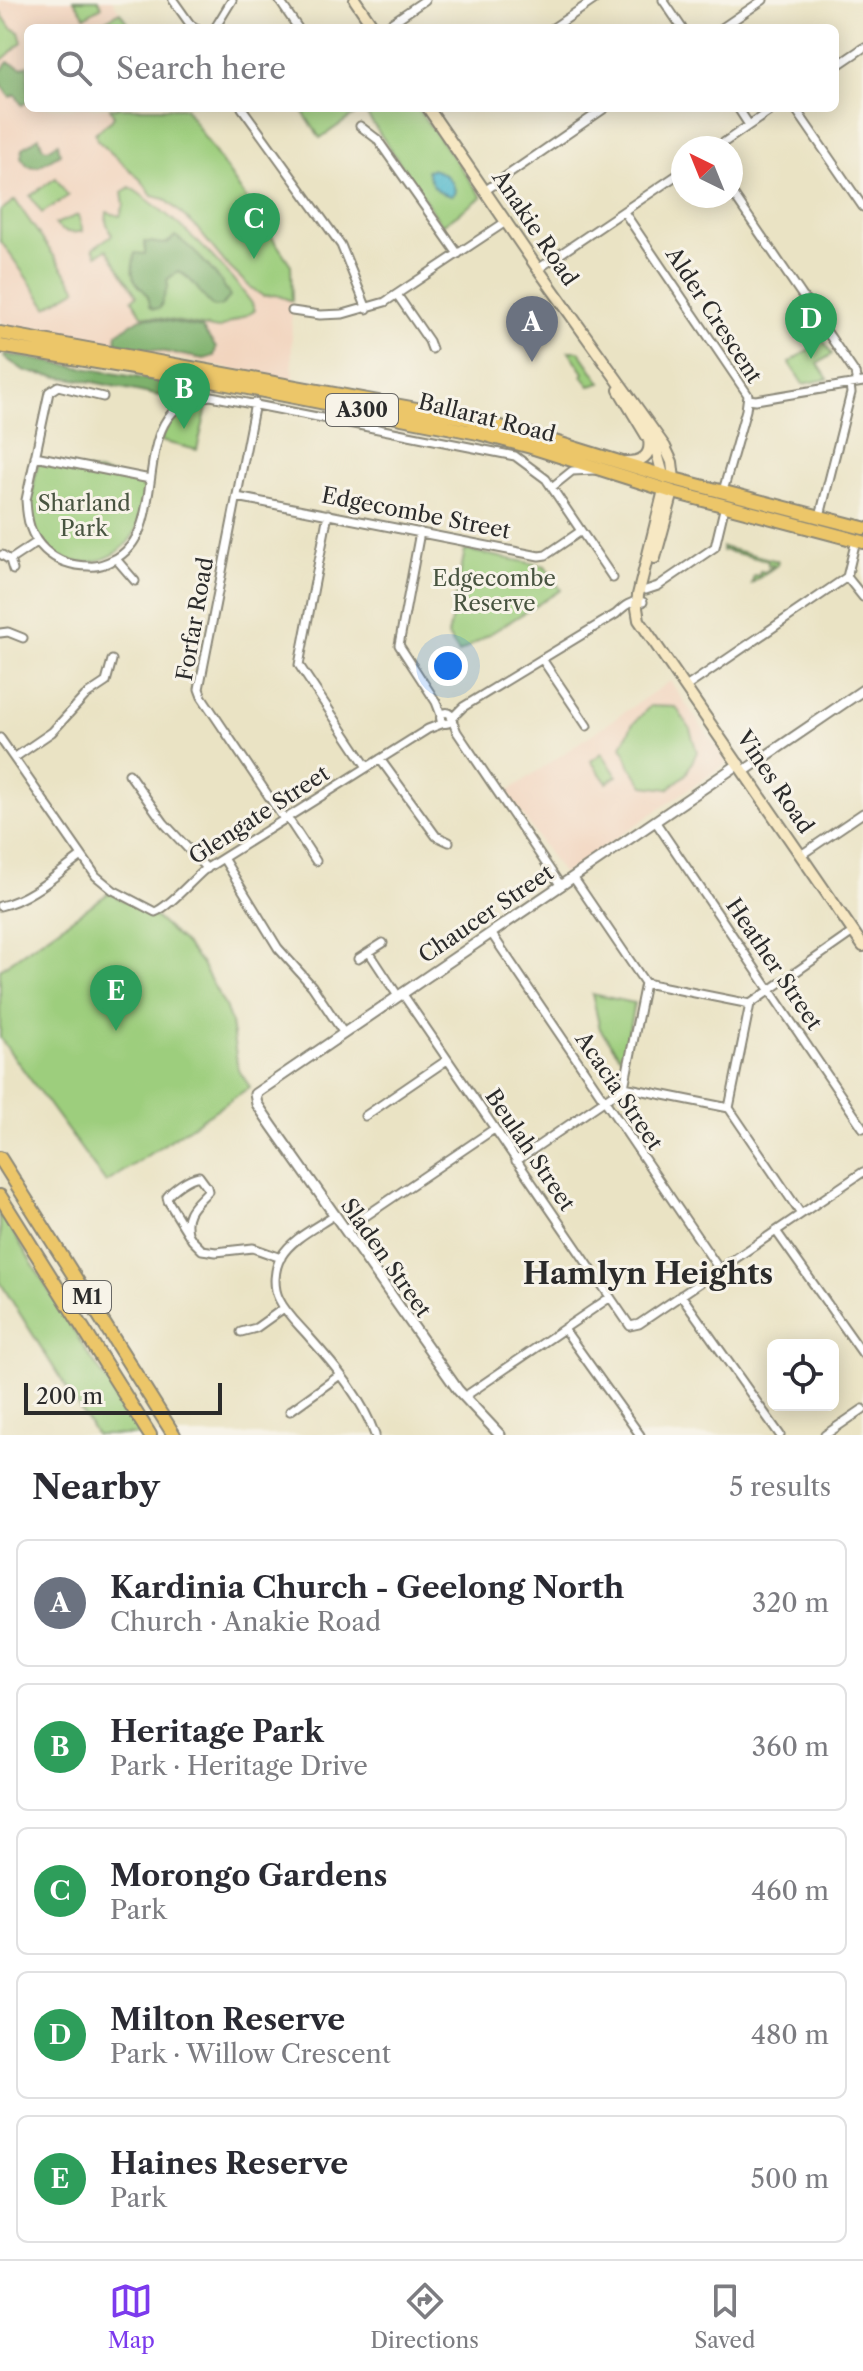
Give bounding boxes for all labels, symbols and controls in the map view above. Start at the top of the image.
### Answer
search box [24,24,839,112]
icon: search [52,46,96,90]
text: Search here [116,50,286,87]
north arrow [671,136,743,208]
street label: Anakie Road [486,164,584,291]
pin: C [228,193,280,259]
street label: Alder Crescent [660,241,768,388]
pin: D [785,293,837,359]
pin: A [506,296,558,362]
pin: B [158,363,210,429]
street label: Ballarat Road [416,388,558,448]
road number: A300 [326,394,398,426]
street label: Edgecombe Street [319,481,513,545]
park label: Sharland Park [37,490,131,542]
street label: Forfar Road [171,555,219,683]
park label: Edgecombe Reserve [432,565,556,617]
your location [428,646,468,686]
street label: Vines Road [730,724,819,839]
street label: Glengate Street [184,760,334,870]
street label: Chaucer Street [413,859,559,969]
street label: Heather Street [720,893,828,1035]
pin: E [90,965,142,1031]
street label: Acacia Street [569,1026,669,1155]
street label: Beulah Street [479,1084,581,1216]
street label: Sladen Street [335,1193,437,1323]
district label: Hamlyn Heights [523,1255,773,1292]
road number: M1 [63,1281,111,1313]
map controls [767,1339,839,1411]
button: locate [767,1339,839,1411]
scale bar [24,1379,222,1415]
text: 200 m [36,1383,103,1410]
text: Nearby [32,1466,160,1508]
text: 5 results [729,1471,831,1503]
text: Kardinia Church - Geelong North [110,1569,624,1606]
text: A [50,1587,70,1619]
text: 320 m [752,1587,829,1619]
text: Church · Anakie Road [110,1606,381,1638]
text: Heritage Park [110,1713,324,1750]
text: B [50,1731,70,1763]
text: 360 m [752,1731,829,1763]
text: Park · Heritage Drive [110,1750,368,1782]
text: Morongo Gardens [110,1857,387,1894]
text: C [50,1875,70,1907]
text: 460 m [751,1875,829,1907]
text: Park [110,1894,167,1926]
text: Milton Reserve [110,2001,345,2038]
text: D [49,2019,71,2051]
text: 480 m [751,2019,829,2051]
text: Park · Willow Crescent [110,2038,391,2070]
text: Haines Reserve [110,2145,348,2182]
text: E [51,2163,69,2195]
text: 500 m [751,2163,829,2195]
text: Park [110,2182,167,2214]
tab: Map [108,2279,155,2354]
tab: Directions [370,2279,479,2354]
tab: Saved [694,2279,755,2354]

